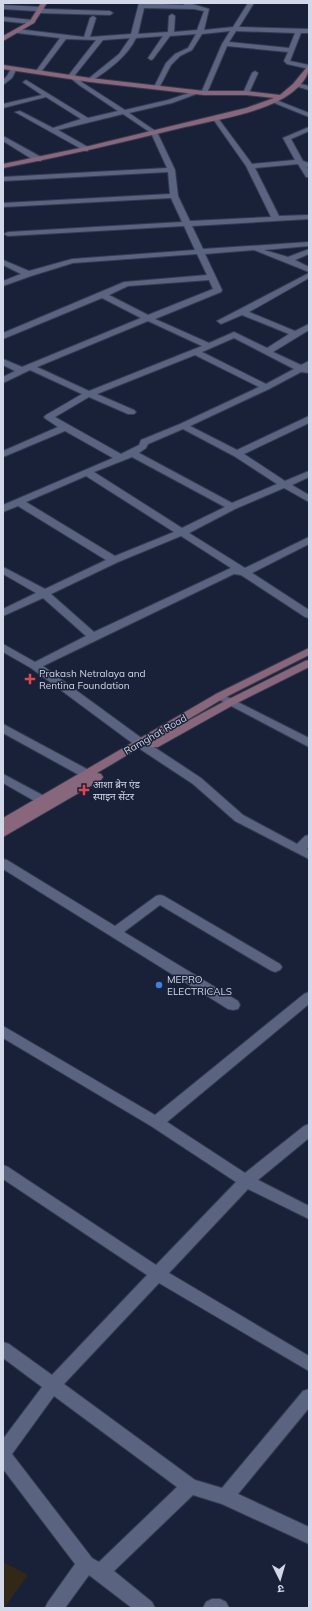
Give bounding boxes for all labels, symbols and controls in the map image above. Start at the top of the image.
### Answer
place label: Prakash Netralaya and Rentina Foundation [39,667,146,692]
marker: Prakash Netralaya and Rentina Foundation [24,673,36,685]
street label: Ramghat Road [122,711,189,758]
place label: आशा ब्रेन एंड स्पाइन सेंटर [93,778,141,803]
marker: आशा ब्रेन एंड स्पाइन सेंटर [78,784,90,796]
place label: MEPRO ELECTRICALS [167,973,232,998]
marker: MEPRO ELECTRICALS [154,980,164,990]
north arrow [260,1559,300,1599]
text: उ [276,1582,285,1596]

